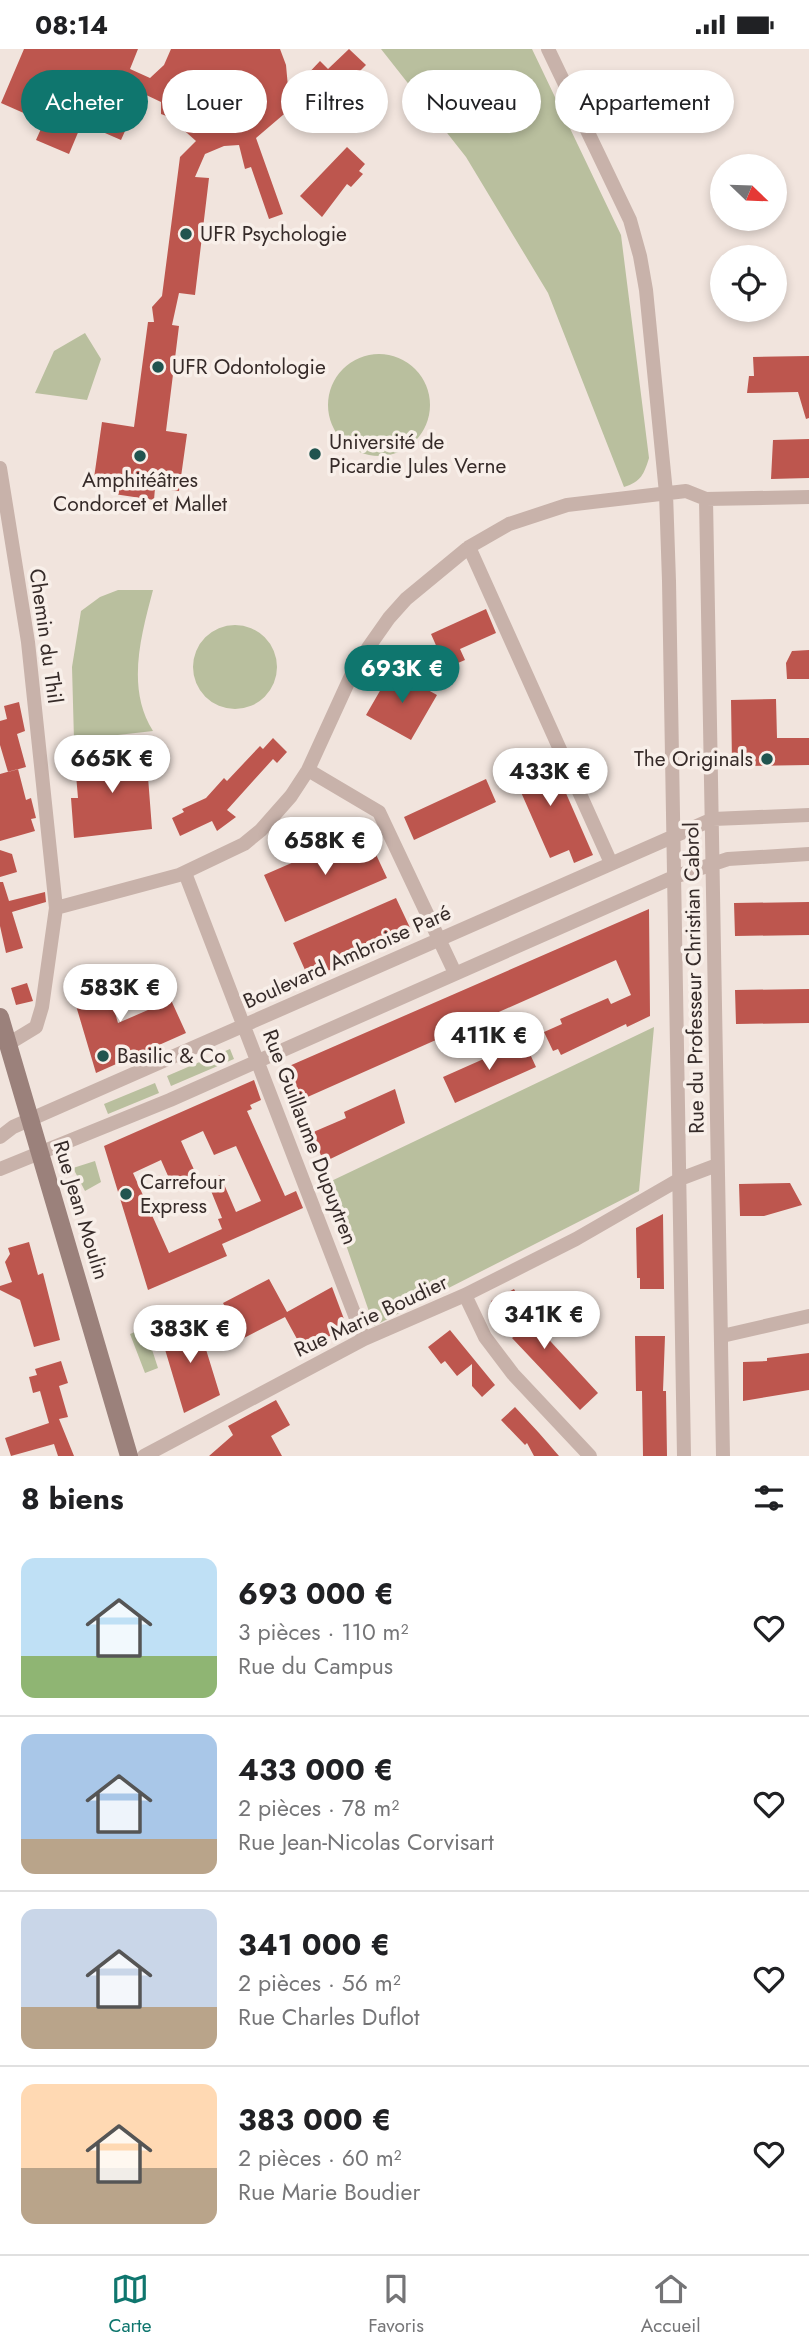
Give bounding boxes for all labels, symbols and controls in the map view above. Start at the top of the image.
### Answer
text: 08:14 [35,6,108,44]
chip: Acheter [21,70,148,133]
chip: Louer [162,70,267,133]
chip: Filtres [281,70,388,133]
chip: Nouveau [402,70,541,133]
chip: Appartement [555,70,734,133]
north arrow [710,154,788,231]
map controls [710,154,787,322]
place label: UFR Psychologie [200,219,347,249]
marker: UFR Psychologie [178,226,194,242]
button: locate [710,245,787,322]
place label: UFR Odontologie [172,352,326,382]
marker: UFR Odontologie [150,359,166,375]
place label: Université de Picardie Jules Verne [329,427,507,481]
marker: Université de Picardie Jules Verne [307,446,323,462]
marker: Amphitéâtres Condorcet et Mallet [132,448,148,464]
place label: Amphitéâtres Condorcet et Mallet [53,465,227,519]
street label: Chemin du Thil [22,567,70,705]
pin: 693K € [345,645,459,705]
text: 693K € [360,651,444,685]
pin: 665K € [55,735,169,795]
text: 665K € [70,741,154,775]
place label: The Originals [634,744,753,774]
pin: 433K € [493,749,607,808]
marker: The Originals [759,751,775,767]
text: 433K € [509,754,591,788]
pin: 658K € [268,817,382,877]
street label: Rue du Professeur Christian Cabrol [676,822,712,1134]
text: 658K € [284,823,366,857]
street label: Boulevard Ambroise Paré [238,898,456,1016]
pin: 583K € [63,965,177,1024]
text: 583K € [79,970,161,1004]
pin: 411K € [432,1013,546,1072]
text: 411K € [450,1018,528,1052]
street label: Rue Guillaume Dupuytren [255,1025,365,1249]
place label: Basilic & Co [117,1041,226,1071]
marker: Basilic & Co [95,1048,111,1064]
street label: Rue Jean Moulin [46,1137,116,1283]
place label: Carrefour Express [140,1167,226,1221]
marker: Carrefour Express [118,1186,134,1202]
street label: Rue Marie Boudier [289,1267,453,1365]
pin: 341K € [487,1291,601,1351]
text: 341K € [504,1297,584,1331]
pin: 383K € [133,1305,247,1365]
text: 383K € [149,1311,231,1345]
text: 8 biens [21,1477,124,1520]
icon: filters [750,1479,788,1517]
text: 693 000 € [238,1572,394,1615]
icon: home [77,1586,161,1670]
icon: heart [750,1609,788,1647]
text: 3 pièces · 110 m² [238,1615,409,1649]
text: Rue du Campus [238,1649,393,1683]
text: 433 000 € [238,1748,393,1791]
icon: home [77,1762,161,1846]
icon: heart [750,1785,788,1823]
text: 2 pièces · 78 m² [238,1791,399,1825]
text: Rue Jean-Nicolas Corvisart [238,1825,494,1859]
text: 341 000 € [238,1923,390,1966]
icon: home [77,1937,161,2021]
icon: heart [750,1960,788,1998]
text: 2 pièces · 56 m² [238,1966,401,2000]
text: Rue Charles Duflot [238,2000,419,2034]
text: 383 000 € [238,2098,391,2141]
icon: home [77,2112,161,2196]
icon: heart [750,2135,788,2173]
text: 2 pièces · 60 m² [238,2141,402,2175]
text: Rue Marie Boudier [238,2175,420,2209]
tab: Carte [108,2270,151,2339]
tab: Favoris [368,2270,424,2339]
tab: Accueil [641,2270,701,2339]

